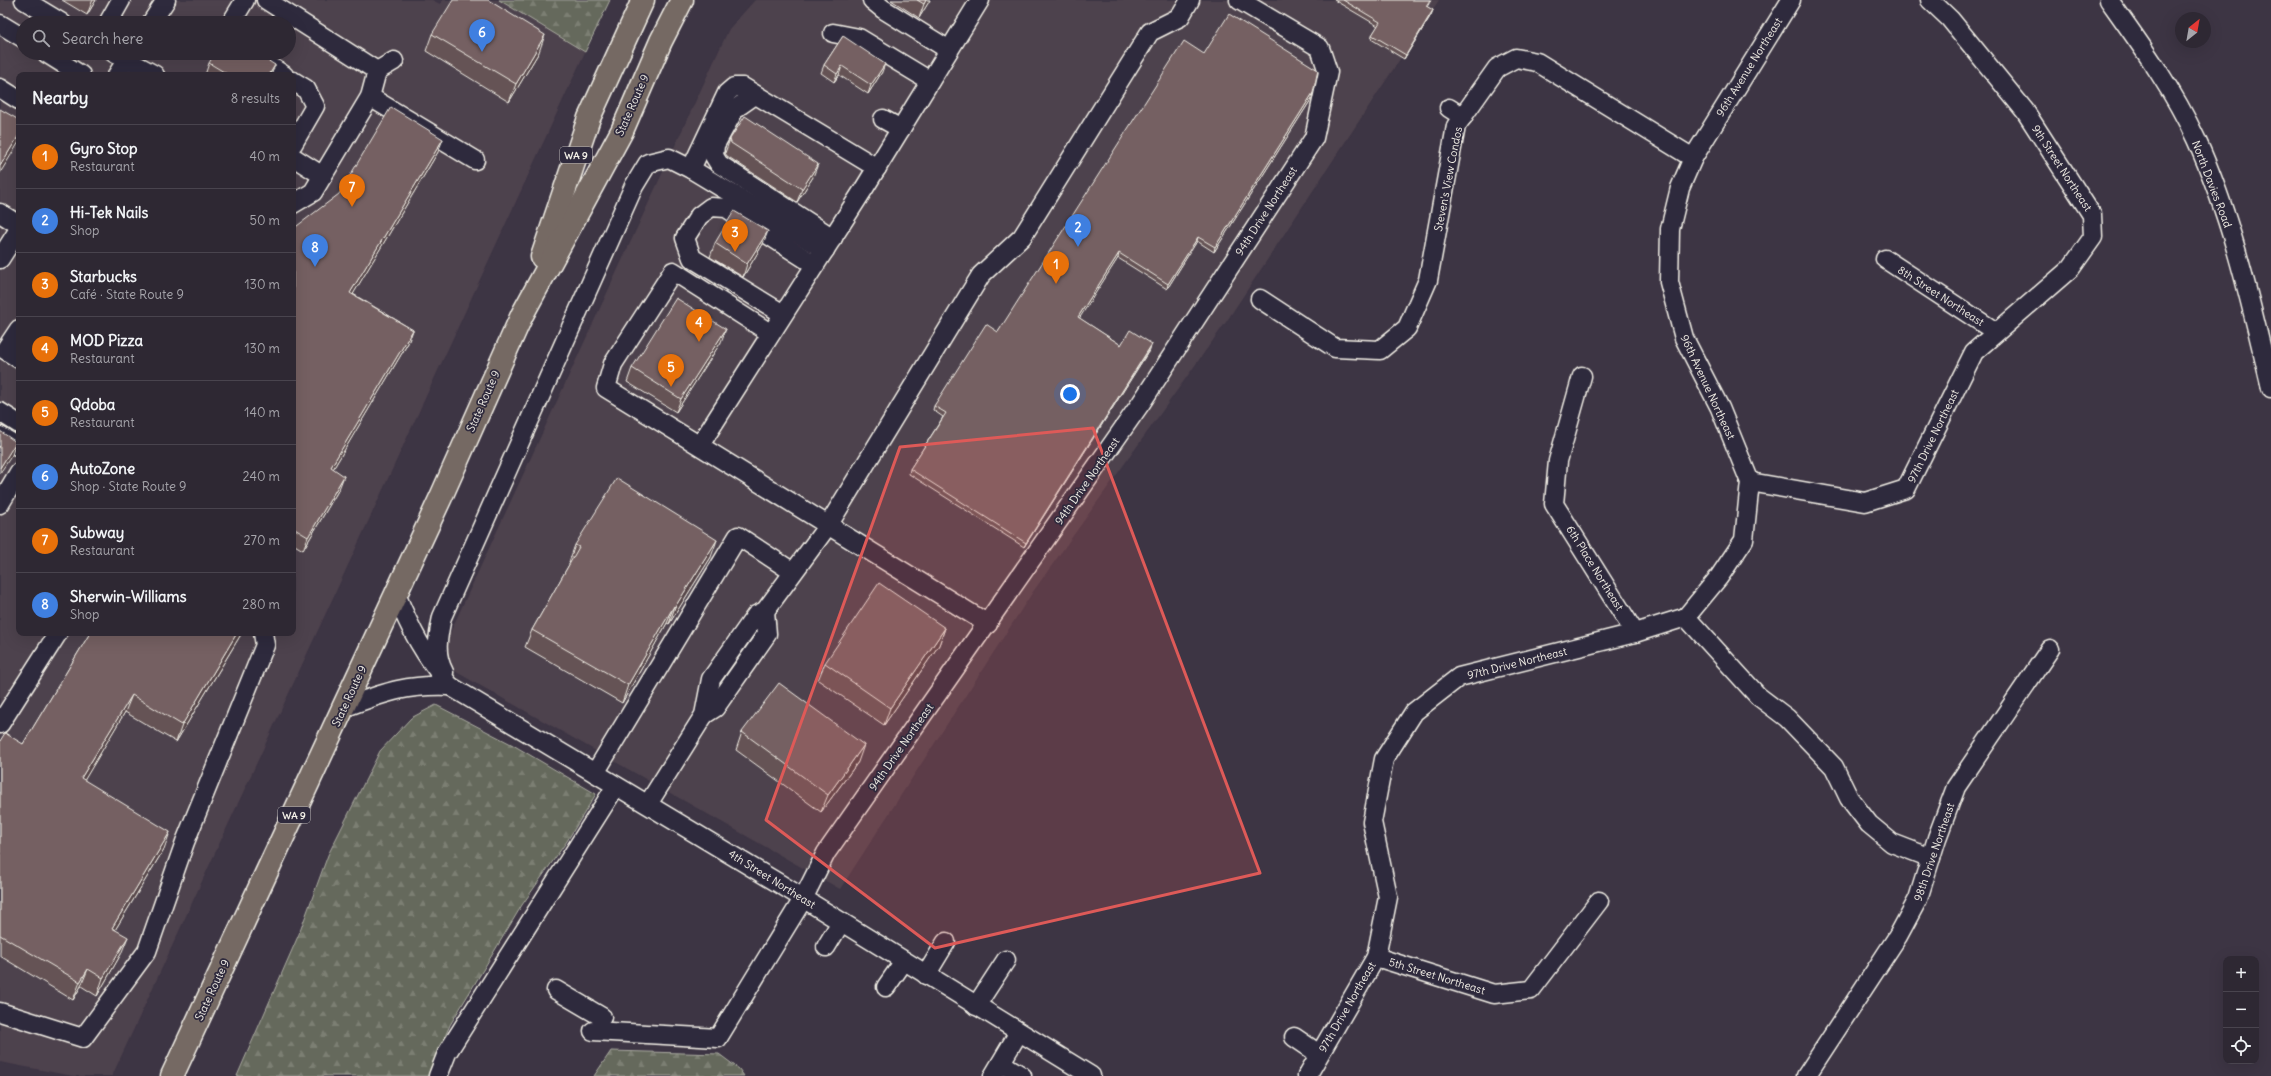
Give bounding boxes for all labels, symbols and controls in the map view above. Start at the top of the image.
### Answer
north arrow [2175,12,2211,48]
street label: 96th Avenue Northeast [1713,15,1785,119]
search box [16,16,296,60]
pin: 6 [469,19,495,52]
icon: search [30,27,52,49]
text: Search here [62,29,143,48]
street label: State Route 9 [612,72,652,138]
text: Nearby [32,87,88,109]
text: 8 results [231,90,280,107]
street label: 9th Street Northeast [2029,122,2095,214]
street label: Steven's View Condos [1431,125,1465,233]
text: Gyro Stop [70,139,137,158]
street label: North Davies Road [2189,139,2235,230]
road number: WA 9 [560,147,592,163]
text: 1 [42,148,48,165]
text: 40 m [249,148,280,165]
text: Restaurant [70,158,135,175]
street label: 94th Drive Northeast [1232,164,1300,258]
pin: 7 [339,174,365,207]
text: Hi-Tek Nails [70,203,148,222]
text: 2 [41,212,49,229]
text: 50 m [249,212,280,229]
pin: 2 [1065,214,1091,247]
pin: 3 [722,219,748,252]
text: Shop [70,222,99,239]
pin: 8 [302,234,328,267]
pin: 1 [1043,251,1069,284]
street label: 8th Street Northeast [1895,263,1987,329]
text: Starbucks [70,267,137,286]
text: 3 [41,276,49,293]
text: 130 m [244,276,280,293]
text: Café · State Route 9 [70,286,184,303]
pin: 4 [686,309,712,342]
text: MOD Pizza [70,331,143,350]
street label: 96th Avenue Northeast [1678,332,1739,442]
text: 4 [41,340,49,357]
text: 130 m [244,340,280,357]
text: Restaurant [70,350,135,367]
pin: 5 [658,354,684,387]
street label: State Route 9 [463,368,503,434]
your location [1060,384,1080,404]
street label: 97th Drive Northeast [1904,387,1962,485]
text: Qdoba [70,395,115,414]
text: 5 [41,404,49,421]
text: 140 m [244,404,280,421]
text: Restaurant [70,414,135,431]
street label: 94th Drive Northeast [1052,435,1122,527]
text: AutoZone [70,459,135,478]
text: 6 [41,468,49,485]
text: 240 m [243,468,280,485]
text: Shop · State Route 9 [70,478,187,495]
text: Subway [70,523,124,542]
street label: 6th Place Northeast [1563,523,1627,613]
text: 7 [42,532,48,549]
text: 270 m [243,532,280,549]
text: Restaurant [70,542,135,559]
text: Sherwin-Williams [70,587,187,606]
text: 8 [41,596,49,613]
text: 280 m [242,596,280,613]
text: Shop [70,606,99,623]
street label: 97th Drive Northeast [1466,644,1569,682]
street label: State Route 9 [329,663,369,729]
street label: 94th Drive Northeast [866,701,936,793]
street label: 98th Drive Northeast [1911,801,1957,903]
road number: WA 9 [278,807,310,823]
street label: 4th Street Northeast [726,847,818,912]
street label: 5th Street Northeast [1387,955,1487,997]
map controls [2223,956,2259,1064]
button: + [2223,956,2259,992]
street label: State Route 9 [192,957,232,1023]
street label: 97th Drive Northeast [1315,959,1379,1055]
button: − [2223,992,2259,1028]
button: locate [2223,1028,2259,1064]

